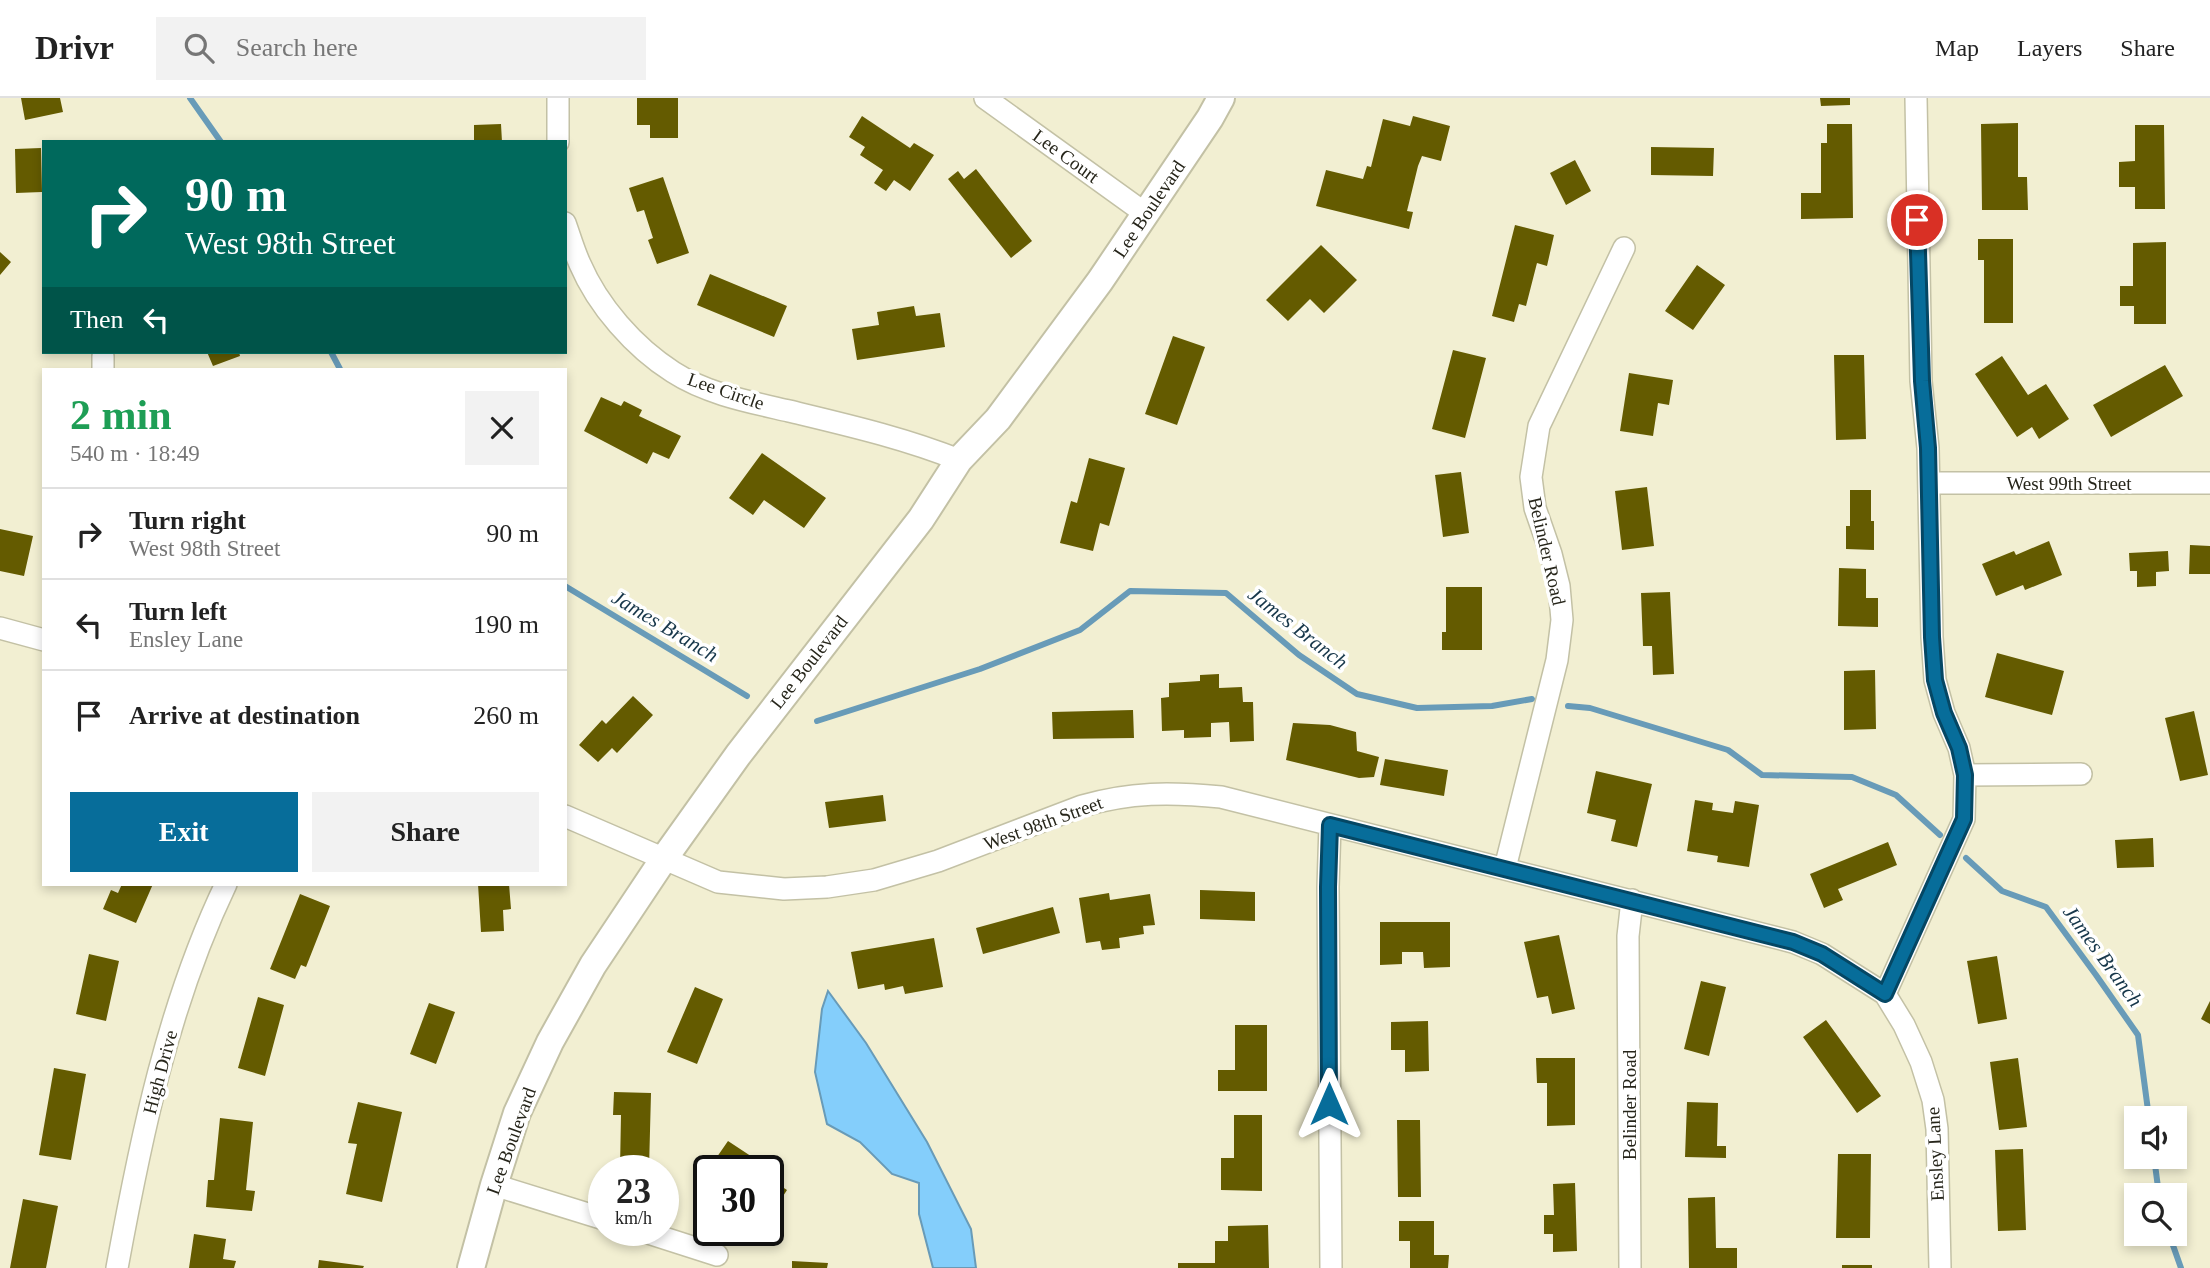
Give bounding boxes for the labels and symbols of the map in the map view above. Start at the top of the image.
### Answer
street label: Lee Court [1029,125,1104,187]
street label: Lee Boulevard [1109,156,1189,261]
pin [1887,190,1947,250]
street label: Lee Circle [685,368,767,414]
street label: West 99th Street [2006,473,2132,494]
street label: Belinder Road [1524,495,1570,608]
water label: James Branch [1244,582,1352,674]
water label: James Branch [608,585,722,667]
street label: Lee Boulevard [766,611,852,713]
street label: West 98th Street [981,791,1106,854]
water label: James Branch [2058,901,2148,1011]
street label: High Drive [139,1028,181,1116]
street label: Belinder Road [1619,1049,1640,1160]
position arrow [1292,1067,1366,1141]
street label: Lee Boulevard [482,1084,540,1197]
street label: Ensley Lane [1922,1106,1948,1202]
speed limit sign: 30 [693,1155,784,1246]

